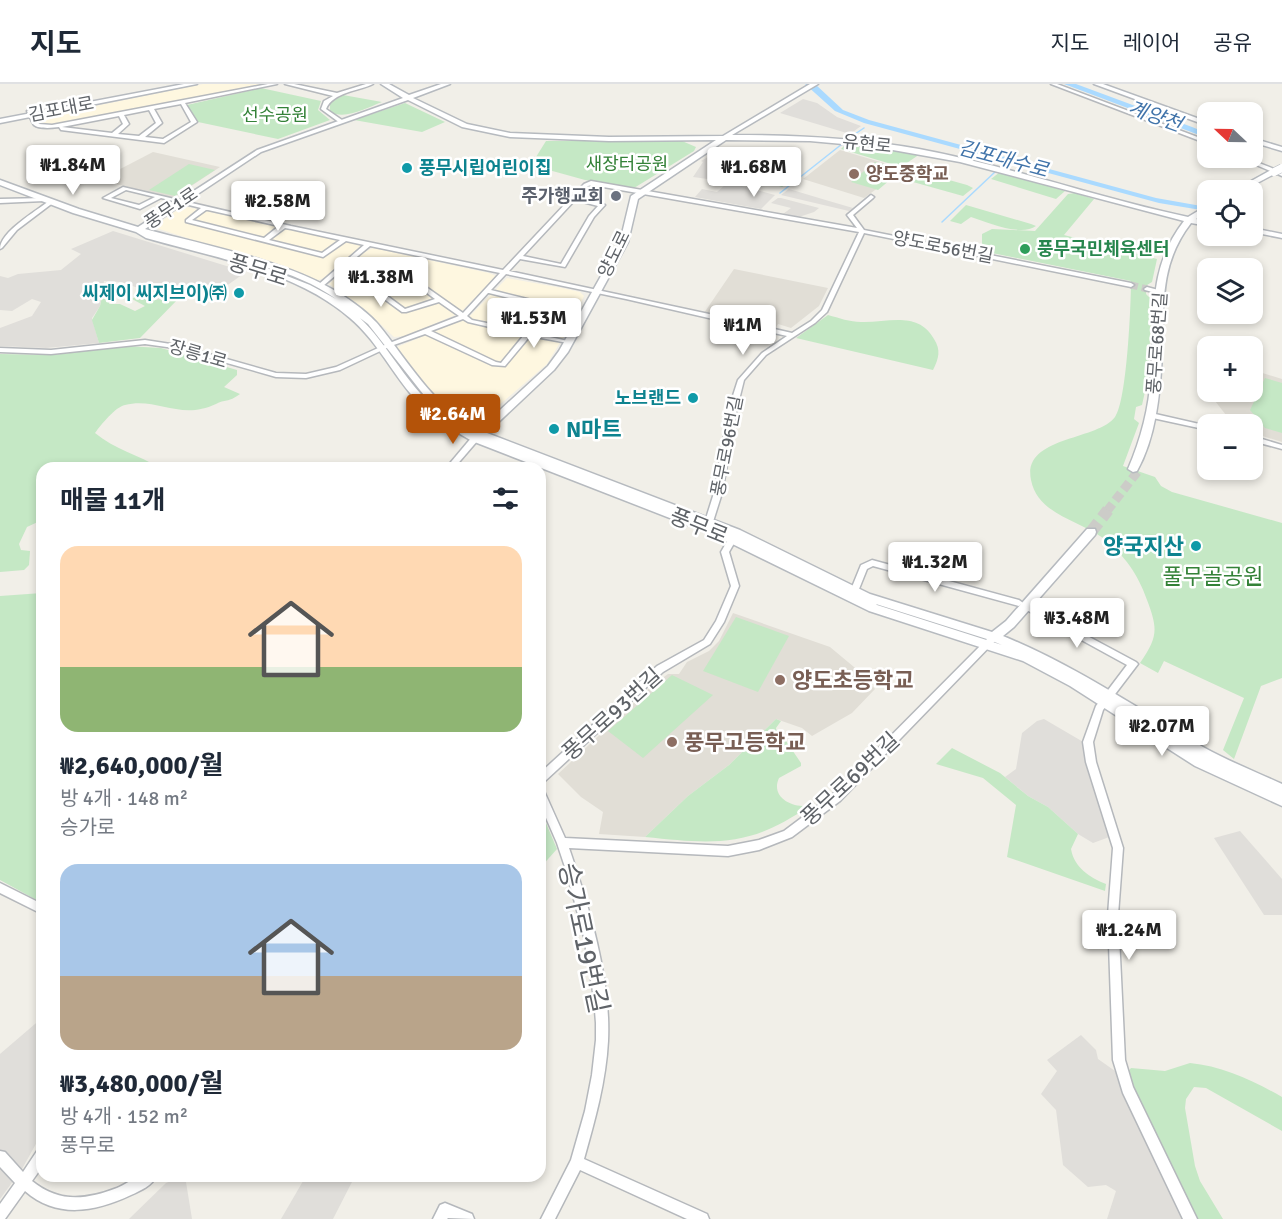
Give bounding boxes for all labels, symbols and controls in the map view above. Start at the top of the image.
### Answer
text: 지도 [30,27,82,61]
text: 지도 [1051,30,1089,56]
text: 레이어 [1122,30,1180,56]
text: 공유 [1213,30,1252,56]
street label: 김포대로 [26,92,96,126]
water label: 계양천 [1125,95,1188,138]
north arrow [1197,102,1263,168]
map controls [1197,102,1263,480]
park label: 선수공원 [242,104,308,126]
street label: 유현로 [841,130,893,158]
water label: 김포대수로 [955,135,1052,183]
pin: ₩1.84M [24,145,122,196]
pin: ₩1.68M [705,147,803,198]
text: ₩1.84M [40,152,106,177]
park label: 새장터공원 [586,153,668,175]
text: ₩1.68M [721,154,787,179]
place label: 풍무시립어린이집 [419,157,551,179]
marker: 풍무시립어린이집 [400,161,414,175]
place label: 양도중학교 [866,163,949,185]
marker: 양도중학교 [847,167,861,181]
button: locate [1197,180,1263,246]
pin: ₩2.58M [229,181,327,232]
street label: 풍무1로 [140,182,202,234]
place label: 주가행교회 [521,185,604,207]
text: ₩2.58M [245,188,311,213]
marker: 주가행교회 [609,189,623,203]
street label: 양도로56번길 [891,226,995,268]
street label: 양도로 [593,227,635,281]
place label: 풍무국민체육센터 [1037,238,1169,260]
marker: 풍무국민체육센터 [1018,242,1032,256]
street label: 풍무로 [225,248,291,292]
pin: ₩1.38M [332,257,430,308]
button: layers [1197,258,1263,324]
text: ₩1.38M [348,264,414,289]
place label: 씨제이 씨지브이)㈜ [82,282,227,304]
marker: 씨제이 씨지브이)㈜ [232,286,246,300]
street label: 풍무로68번길 [1142,291,1172,395]
pin: ₩1.53M [485,298,583,349]
text: ₩1.53M [501,305,567,330]
pin: ₩1M [714,305,772,356]
text: ₩1M [724,312,762,337]
street label: 장릉1로 [166,335,230,373]
button: + [1197,336,1263,402]
place label: 노브랜드 [615,387,681,409]
marker: 노브랜드 [686,391,700,405]
pin: ₩2.64M [404,394,502,445]
street label: 풍무로96번길 [706,394,748,498]
text: ₩2.64M [420,401,486,426]
button: − [1197,414,1263,480]
place label: N마트 [566,416,622,443]
marker: N마트 [547,422,561,436]
icon: filters [489,482,522,515]
text: 매물 11개 [60,485,166,517]
street label: 풍무로 [666,502,732,550]
place label: 양국지산 [1103,533,1184,560]
marker: 양국지산 [1189,539,1203,553]
pin: ₩1.32M [886,542,984,593]
text: ₩1.32M [902,549,968,574]
park label: 풀무골공원 [1162,563,1264,590]
icon: home [237,585,345,693]
pin: ₩3.48M [1028,598,1126,649]
text: ₩3.48M [1044,605,1110,630]
street label: 풍무로93번길 [557,662,667,766]
place label: 양도초등학교 [792,667,913,694]
marker: 양도초등학교 [773,673,787,687]
pin: ₩2.07M [1113,706,1211,757]
text: ₩2.07M [1129,713,1195,738]
street label: 풍무로69번길 [795,727,905,831]
place label: 풍무고등학교 [684,729,805,756]
marker: 풍무고등학교 [665,735,679,749]
text: ₩2,640,000/월 [60,750,223,782]
text: 방 4개 · 148 m² [60,786,188,811]
text: 승가로 [60,815,115,840]
street label: 승가로19번길 [551,860,615,1016]
icon: home [237,903,345,1011]
pin: ₩1.24M [1080,910,1178,961]
text: ₩1.24M [1096,917,1162,942]
text: ₩3,480,000/월 [60,1068,223,1100]
text: 방 4개 · 152 m² [60,1104,188,1129]
text: 풍무로 [60,1133,115,1158]

